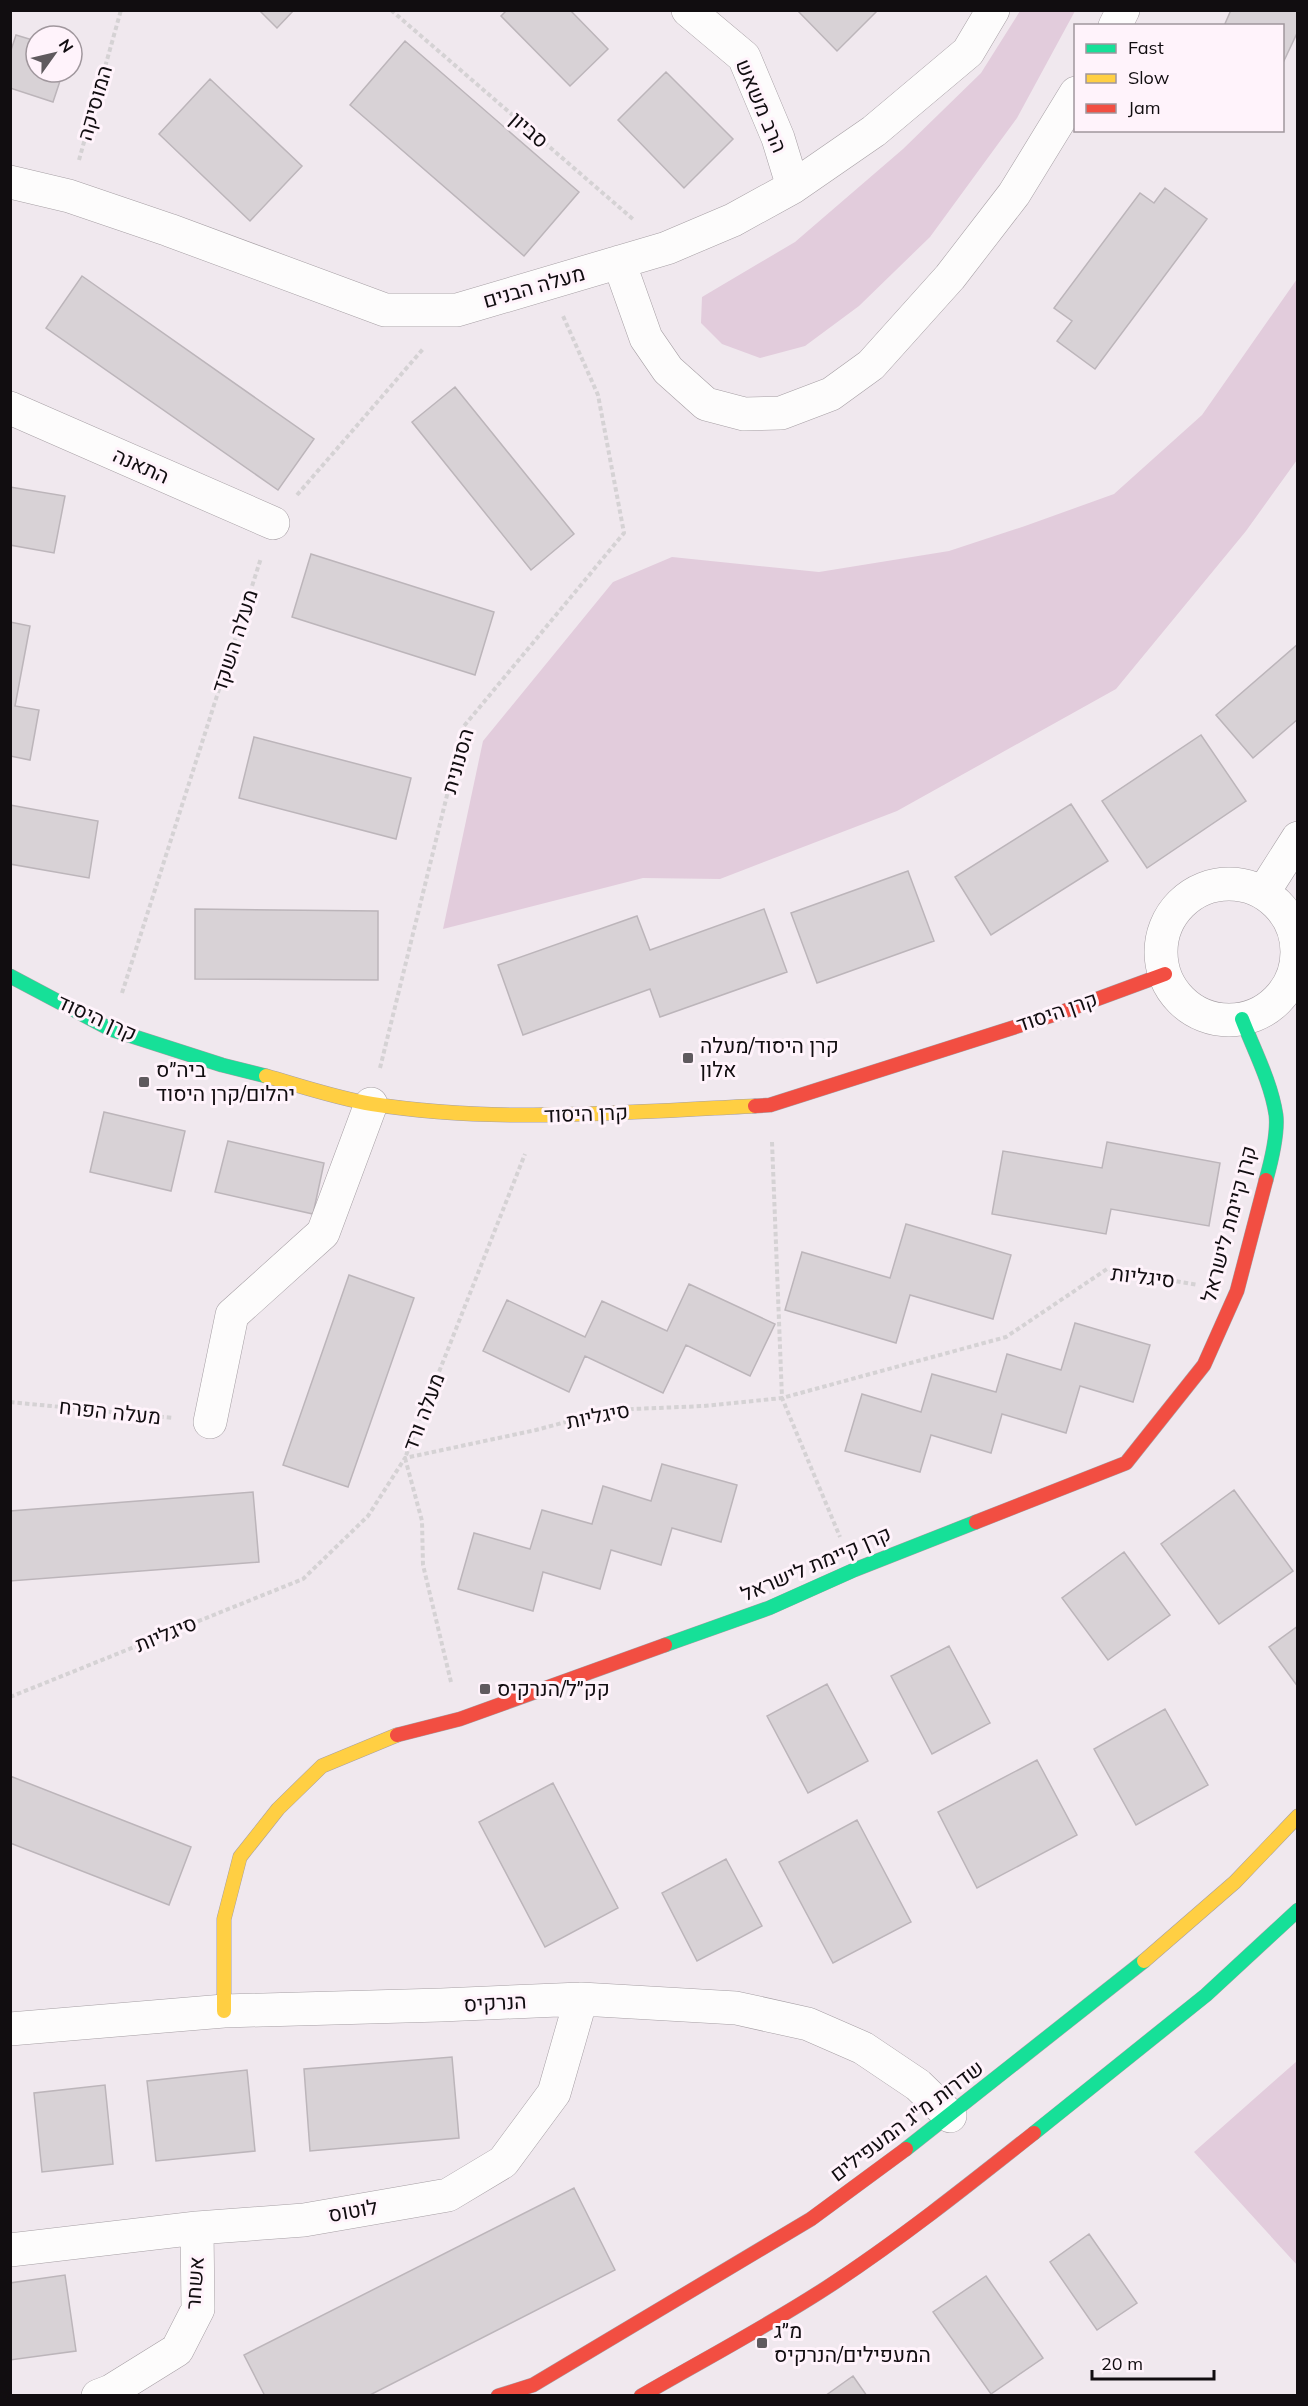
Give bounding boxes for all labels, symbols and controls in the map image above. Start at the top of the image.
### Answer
north arrow [24,24,84,84]
legend [1074,24,1284,132]
text: N [55,35,78,56]
text: Fast [1128,36,1164,59]
street label: הרב משאש [731,55,793,156]
street label: המוסיקה [71,62,117,143]
text: Slow [1128,66,1170,89]
text: Jam [1128,96,1161,119]
street label: סביון [505,105,554,153]
street label: מעלה הבנים [480,259,588,313]
street label: התאנה [109,441,174,489]
street label: מעלה השקד [205,586,263,696]
street label: הסנונית [435,725,479,796]
street label: קרן היסוד [1013,985,1101,1037]
street label: קרן היסוד [54,988,141,1046]
place label: קרן היסוד/מעלה אלון [700,1032,839,1082]
marker: קרן היסוד/מעלה אלון [681,1051,695,1065]
place label: ביה״ס יהלום/קרן היסוד [156,1056,295,1106]
marker: ביה״ס יהלום/קרן היסוד [137,1075,151,1089]
street label: קרן היסוד [543,1099,628,1127]
street label: קרן קיימת לישראל [1195,1143,1261,1305]
street label: סיגליות [1110,1259,1177,1293]
street label: מעלה ורד [396,1369,450,1454]
street label: מעלה הפרח [58,1393,163,1429]
street label: סיגליות [564,1396,632,1434]
street label: קרן קיימת לישראל [736,1520,895,1606]
street label: סיגליות [131,1609,200,1657]
place label: קק״ל/הנרקיס [497,1675,610,1701]
marker: קק״ל/הנרקיס [478,1682,492,1696]
street label: הנרקיס [463,1987,527,2017]
street label: שדרות מ"ג המעפילים [824,2054,988,2186]
street label: לוטוס [326,2193,380,2227]
street label: אשחר [179,2255,209,2310]
place label: מ״ג המעפילים/הנרקיס [774,2317,931,2367]
marker: מ״ג המעפילים/הנרקיס [755,2336,769,2350]
scale bar [1092,2343,1214,2381]
text: 20 m [1101,2352,1143,2375]

